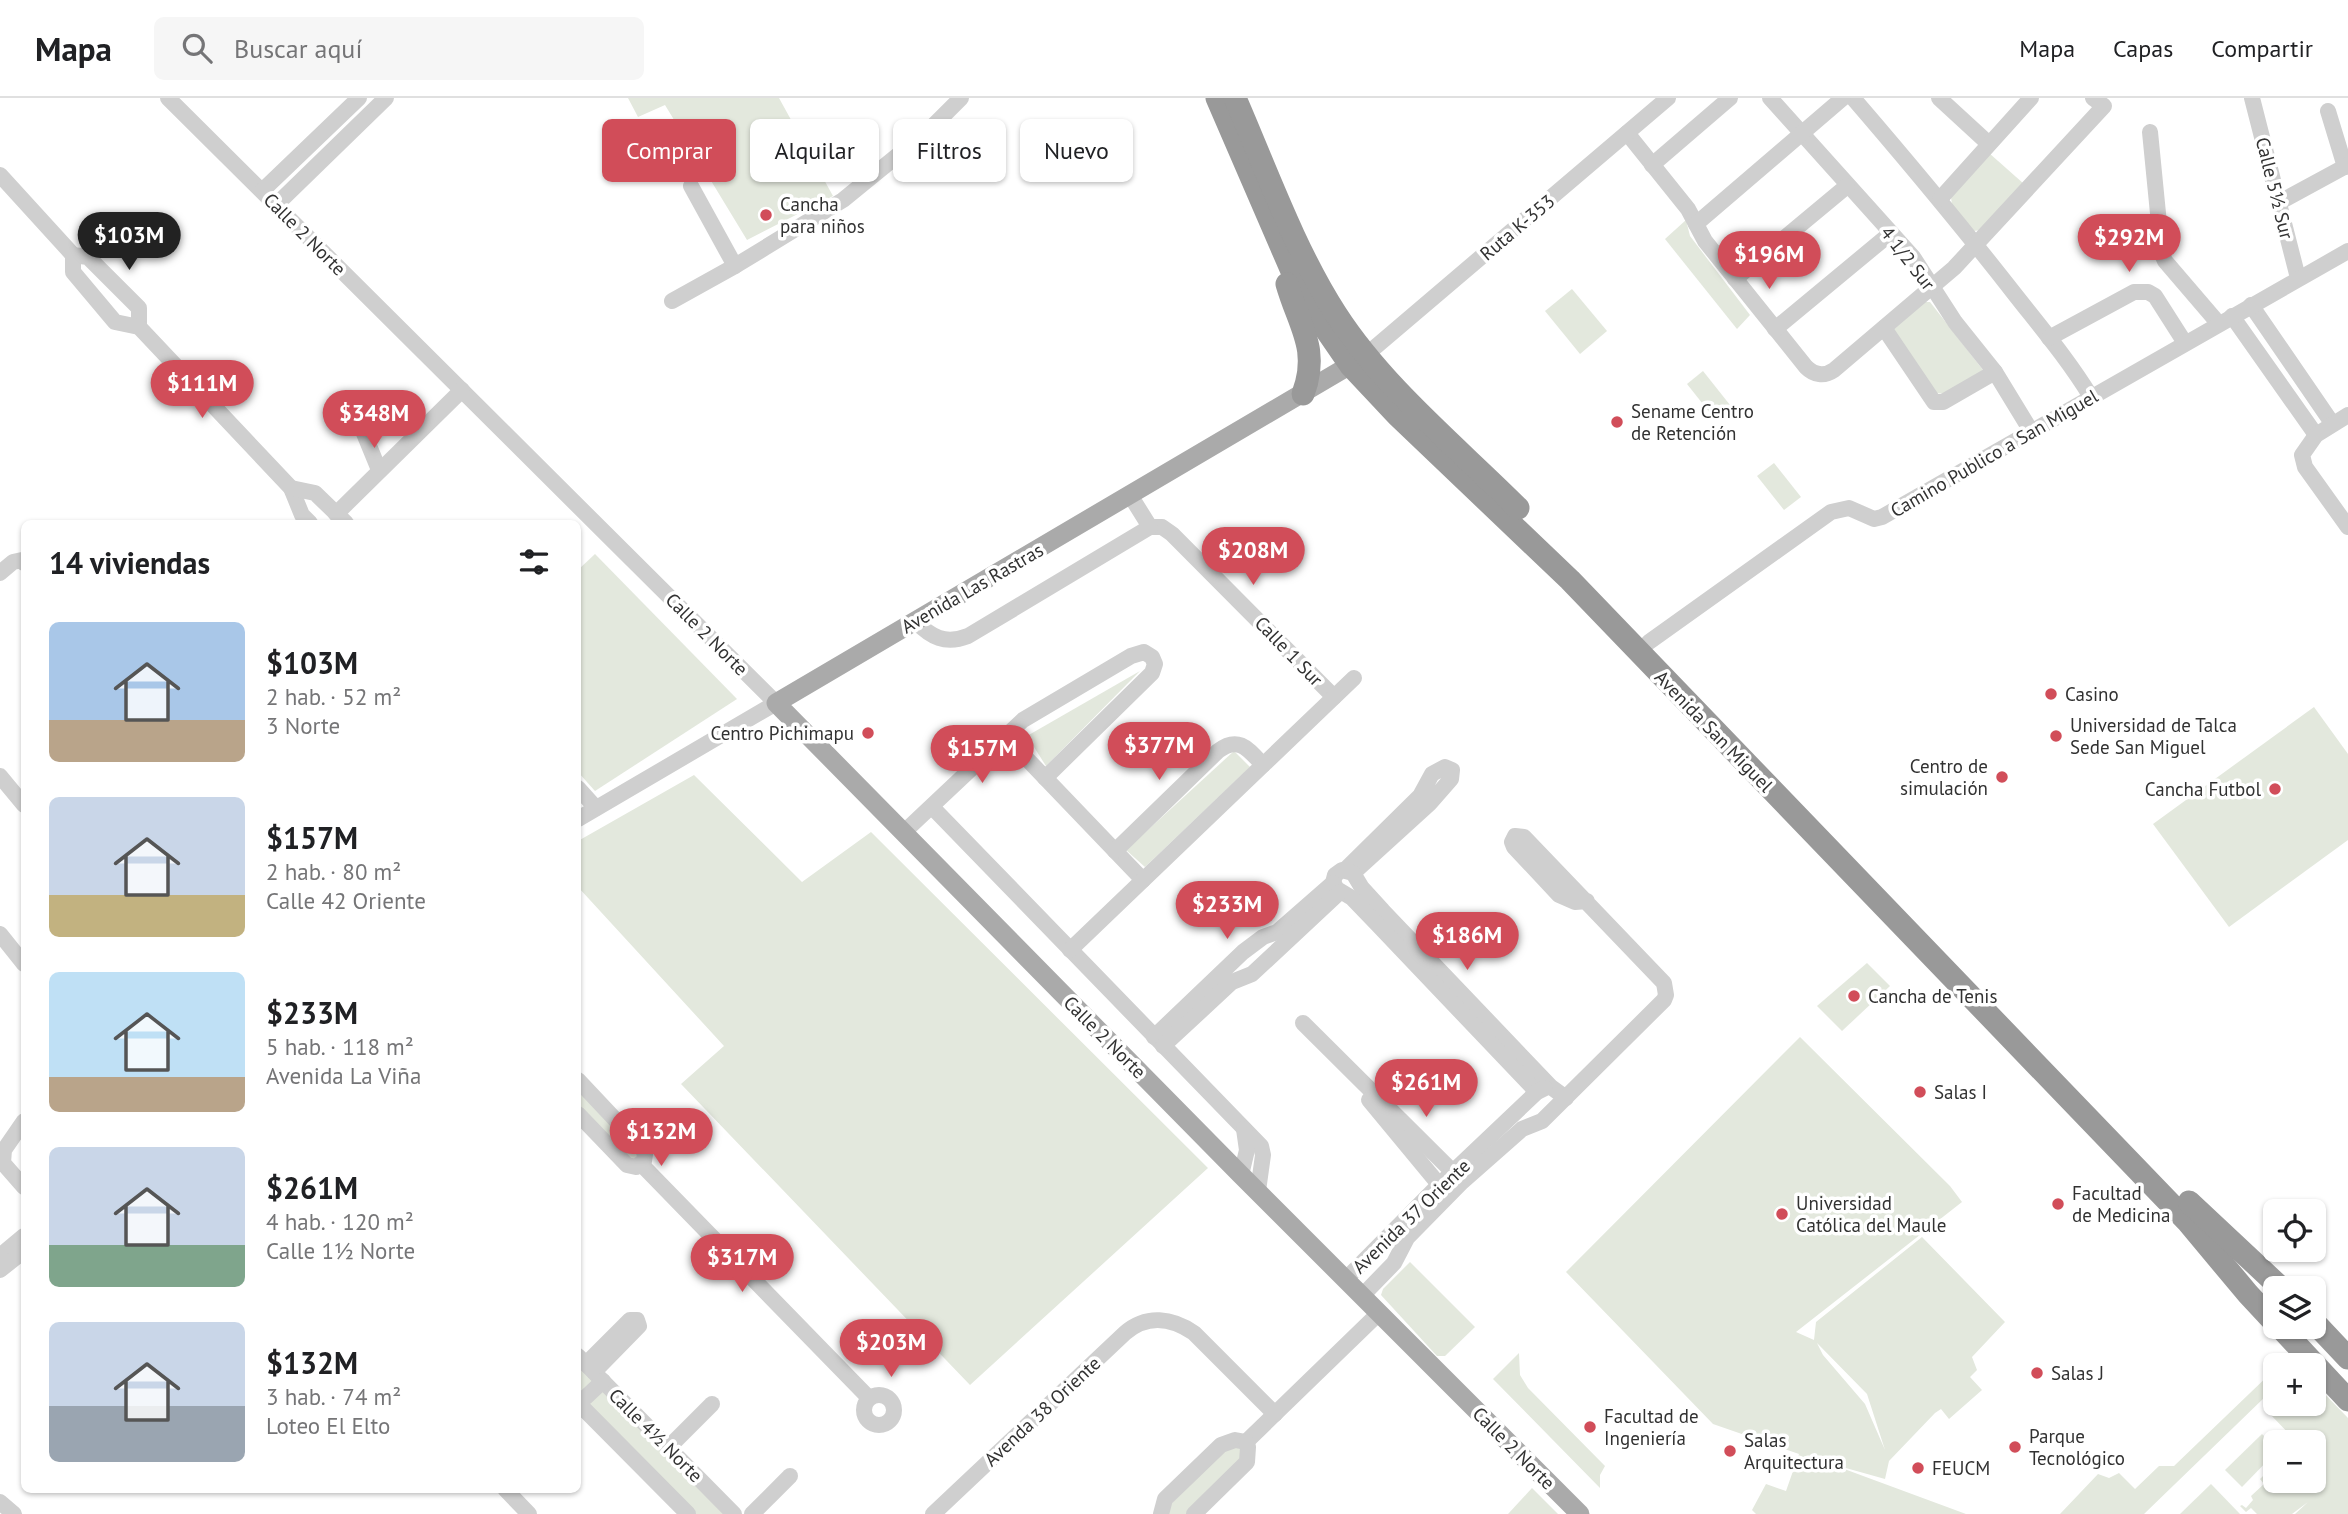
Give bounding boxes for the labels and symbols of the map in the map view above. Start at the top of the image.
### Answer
street label: Calle 5½ Sur [2251,135,2299,242]
street label: Calle 2 Norte [259,188,351,280]
street label: Ruta K-353 [1475,189,1559,265]
place label: Cancha para niños [780,192,865,238]
marker: Cancha para niños [758,207,774,223]
pin: $103M [80,212,178,272]
pin: $292M [2080,214,2178,274]
street label: 4 1/2 Sur [1876,221,1941,295]
pin: $196M [1720,232,1818,291]
pin: $111M [153,360,251,420]
street label: Camino Publico a San Miguel [1886,383,2103,522]
pin: $348M [325,390,423,450]
place label: Sename Centro de Retención [1631,399,1754,445]
marker: Sename Centro de Retención [1609,414,1625,430]
pin: $208M [1204,528,1302,587]
street label: Avenida Las Rastras [897,538,1047,638]
street label: Calle 2 Norte [661,588,753,680]
street label: Calle 1 Sur [1250,611,1329,691]
street label: Avenida San Miguel [1650,665,1779,797]
place label: Casino [2065,682,2119,706]
marker: Casino [2043,686,2059,702]
place label: Universidad de Talca Sede San Miguel [2070,713,2237,759]
place label: Centro Pichimapu [710,721,854,745]
pin: $377M [1110,722,1208,782]
marker: Centro Pichimapu [860,725,876,741]
pin: $157M [933,726,1031,785]
marker: Universidad de Talca Sede San Miguel [2048,728,2064,744]
place label: Centro de simulación [1900,754,1988,800]
marker: Centro de simulación [1994,769,2010,785]
place label: Cancha Futbol [2145,777,2261,801]
marker: Cancha Futbol [2267,781,2283,797]
pin: $233M [1178,882,1276,941]
pin: $186M [1418,912,1516,972]
place label: Cancha de Tenis [1868,984,1997,1008]
marker: Cancha de Tenis [1846,988,1862,1004]
street label: Calle 2 Norte [1059,991,1151,1083]
pin: $261M [1377,1060,1475,1119]
place label: Salas I [1934,1080,1987,1104]
marker: Salas I [1912,1084,1928,1100]
pin: $132M [612,1108,710,1168]
street label: Avenida 37 Oriente [1347,1154,1475,1278]
place label: Facultad de Medicina [2072,1181,2170,1227]
place label: Universidad Católica del Maule [1796,1191,1946,1237]
marker: Facultad de Medicina [2050,1196,2066,1212]
marker: Universidad Católica del Maule [1774,1206,1790,1222]
pin: $317M [693,1234,791,1294]
pin: $203M [842,1320,940,1379]
street label: Avenda 38 Oriente [979,1351,1105,1471]
place label: Salas J [2051,1361,2104,1385]
marker: Salas J [2029,1365,2045,1381]
street label: Calle 4½ Norte [604,1383,708,1487]
street label: Calle 2 Norte [1468,1402,1560,1494]
place label: Facultad de Ingeniería [1604,1404,1699,1450]
marker: Facultad de Ingeniería [1582,1419,1598,1435]
place label: Parque Tecnológico [2029,1424,2125,1470]
place label: Salas Arquitectura [1744,1428,1844,1474]
marker: Parque Tecnológico [2007,1439,2023,1455]
marker: Salas Arquitectura [1722,1443,1738,1459]
place label: FEUCM [1932,1456,1990,1480]
marker: FEUCM [1910,1460,1926,1476]

